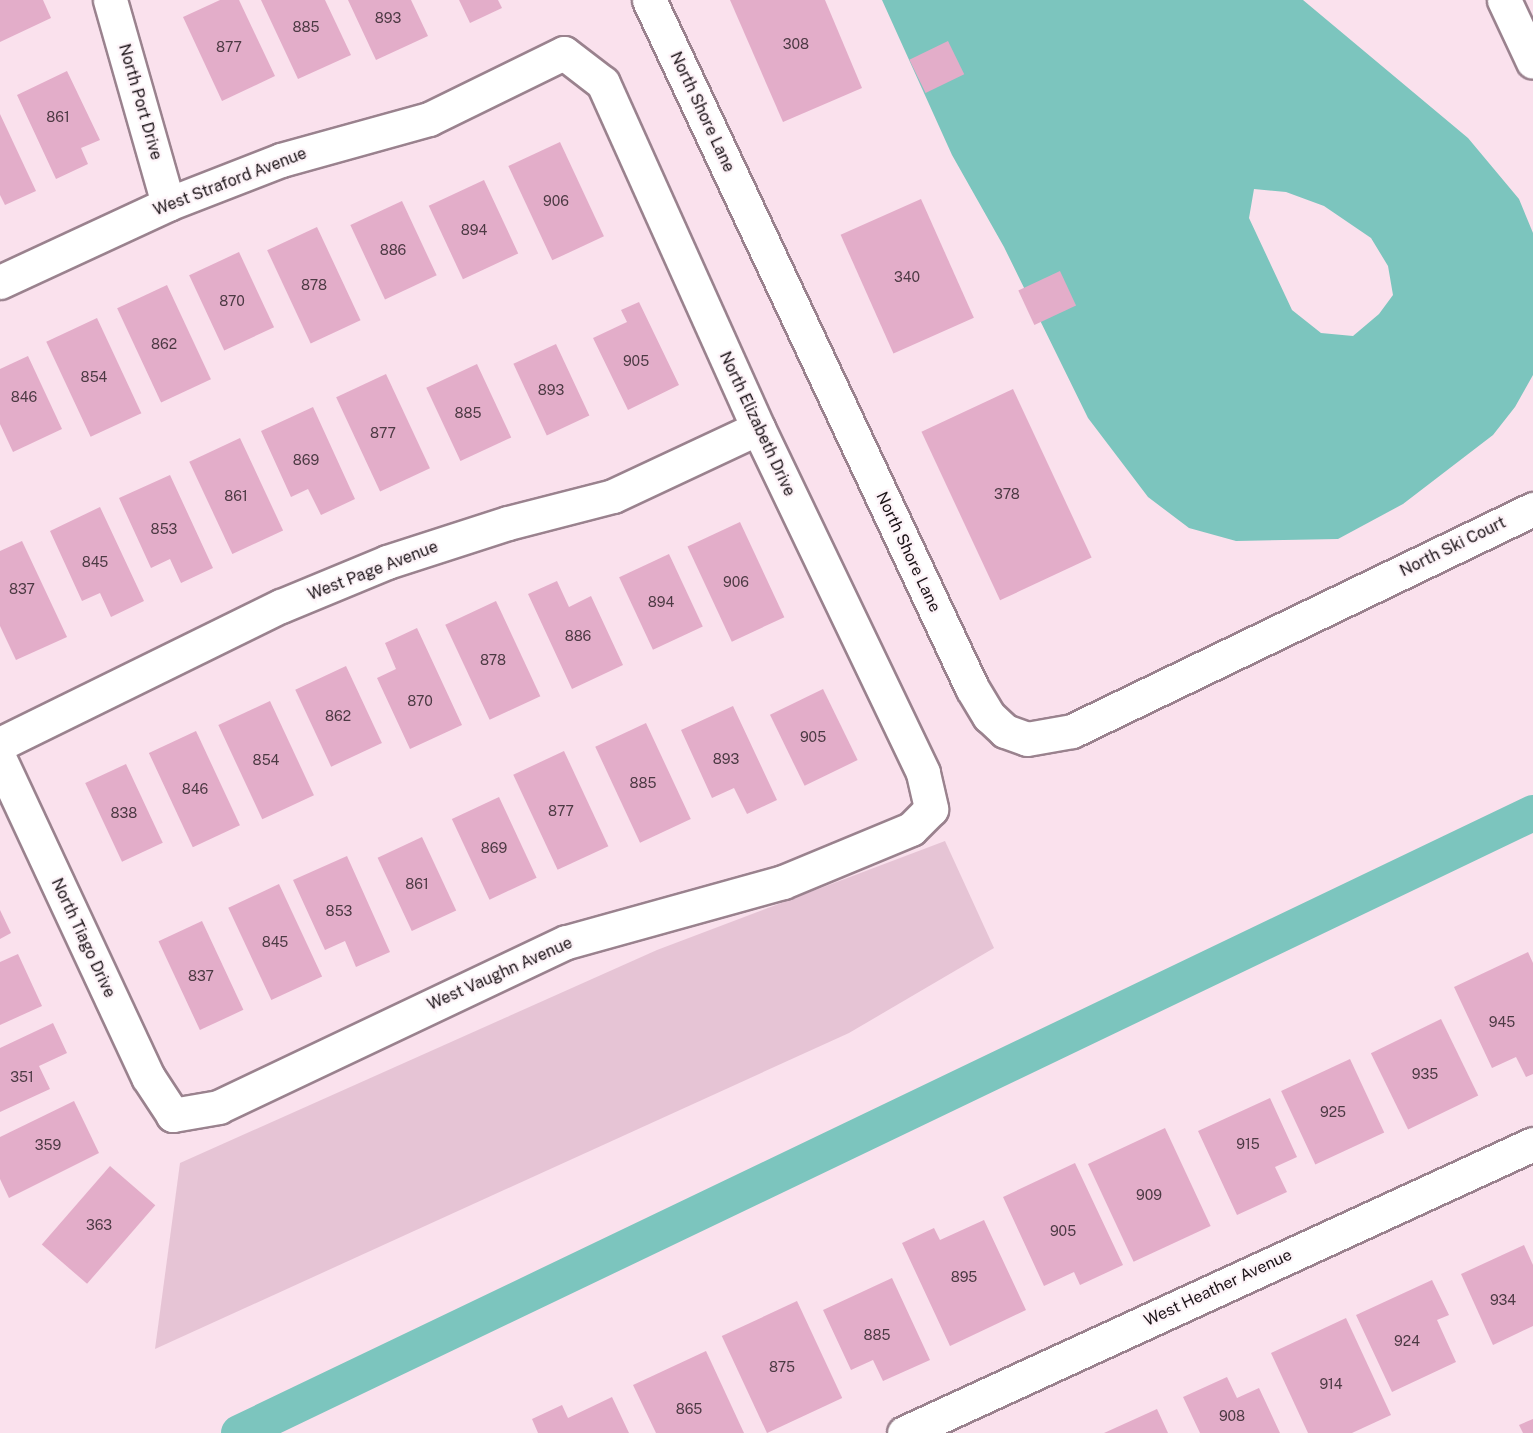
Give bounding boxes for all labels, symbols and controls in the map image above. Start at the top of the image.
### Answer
house number: 893 [375,10,401,26]
house number: 885 [292,19,320,35]
house number: 308 [783,36,809,52]
house number: 877 [216,39,242,55]
street label: North Port Drive [114,42,166,162]
street label: North Shore Lane [666,49,738,175]
house number: 861 [46,109,70,125]
street label: West Straford Avenue [151,144,309,220]
house number: 906 [543,193,569,209]
house number: 894 [461,222,487,238]
house number: 886 [380,242,406,258]
house number: 340 [894,269,920,285]
house number: 878 [301,277,327,293]
house number: 870 [219,293,245,309]
house number: 862 [151,336,177,352]
street label: North Elizabeth Drive [715,349,799,499]
house number: 905 [623,353,649,369]
house number: 854 [81,369,107,385]
house number: 893 [538,382,564,398]
house number: 846 [11,389,37,405]
house number: 885 [454,405,482,421]
house number: 877 [370,425,396,441]
house number: 869 [293,452,319,468]
house number: 378 [994,486,1020,502]
house number: 861 [224,488,248,504]
street label: North Shore Lane [872,489,944,615]
street label: North Ski Court [1397,513,1509,581]
house number: 853 [151,521,177,537]
street label: West Page Avenue [305,537,441,605]
house number: 845 [82,554,108,570]
house number: 906 [723,574,749,590]
house number: 837 [9,581,35,597]
house number: 894 [648,594,674,610]
house number: 886 [565,628,591,644]
house number: 878 [480,652,506,668]
house number: 870 [407,693,433,709]
house number: 862 [325,708,351,724]
house number: 905 [800,729,826,745]
house number: 893 [713,751,739,767]
house number: 854 [253,752,279,768]
house number: 885 [629,775,657,791]
house number: 846 [182,781,208,797]
house number: 877 [548,803,574,819]
house number: 838 [111,805,137,821]
house number: 869 [481,840,507,856]
street label: North Tiago Drive [47,875,119,1001]
house number: 861 [405,876,429,892]
house number: 853 [326,903,352,919]
street label: West Vaughn Avenue [424,933,576,1015]
house number: 845 [262,934,288,950]
house number: 837 [188,968,214,984]
house number: 945 [1489,1014,1515,1030]
house number: 935 [1412,1066,1438,1082]
house number: 351 [10,1069,34,1085]
house number: 925 [1320,1104,1346,1120]
house number: 915 [1236,1136,1260,1152]
house number: 359 [35,1137,61,1153]
house number: 909 [1136,1187,1162,1203]
house number: 363 [86,1217,112,1233]
house number: 905 [1050,1223,1076,1239]
street label: West Heather Avenue [1141,1245,1295,1331]
house number: 895 [951,1269,977,1285]
house number: 934 [1490,1292,1516,1308]
house number: 885 [863,1327,891,1343]
house number: 924 [1394,1333,1420,1349]
house number: 875 [769,1359,795,1375]
house number: 914 [1319,1376,1343,1392]
house number: 865 [676,1401,702,1417]
house number: 908 [1219,1408,1245,1424]

